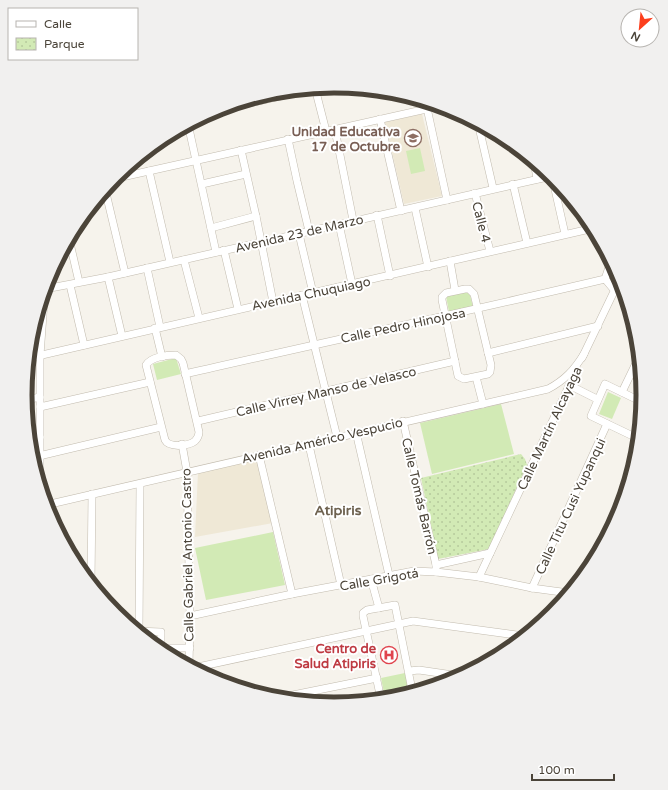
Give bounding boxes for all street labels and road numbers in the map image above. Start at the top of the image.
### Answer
street label: Calle 4 [468,200,494,244]
street label: Avenida 23 de Marzo [233,211,365,257]
street label: Avenida Chuquiago [250,274,372,314]
street label: Calle Pedro Hinojosa [339,305,467,347]
street label: Calle Virrey Manso de Velasco [235,363,418,421]
street label: Calle Martín Alcayaga [514,364,586,493]
street label: Avenida Américo Vespucio [240,415,404,467]
street label: Calle Tomás Barrón [398,436,440,556]
street label: Calle Titu Cusi Yupanqui [532,436,610,577]
street label: Calle Gabriel Antonio Castro [178,468,198,642]
street label: Calle Grigotá [338,565,420,595]

